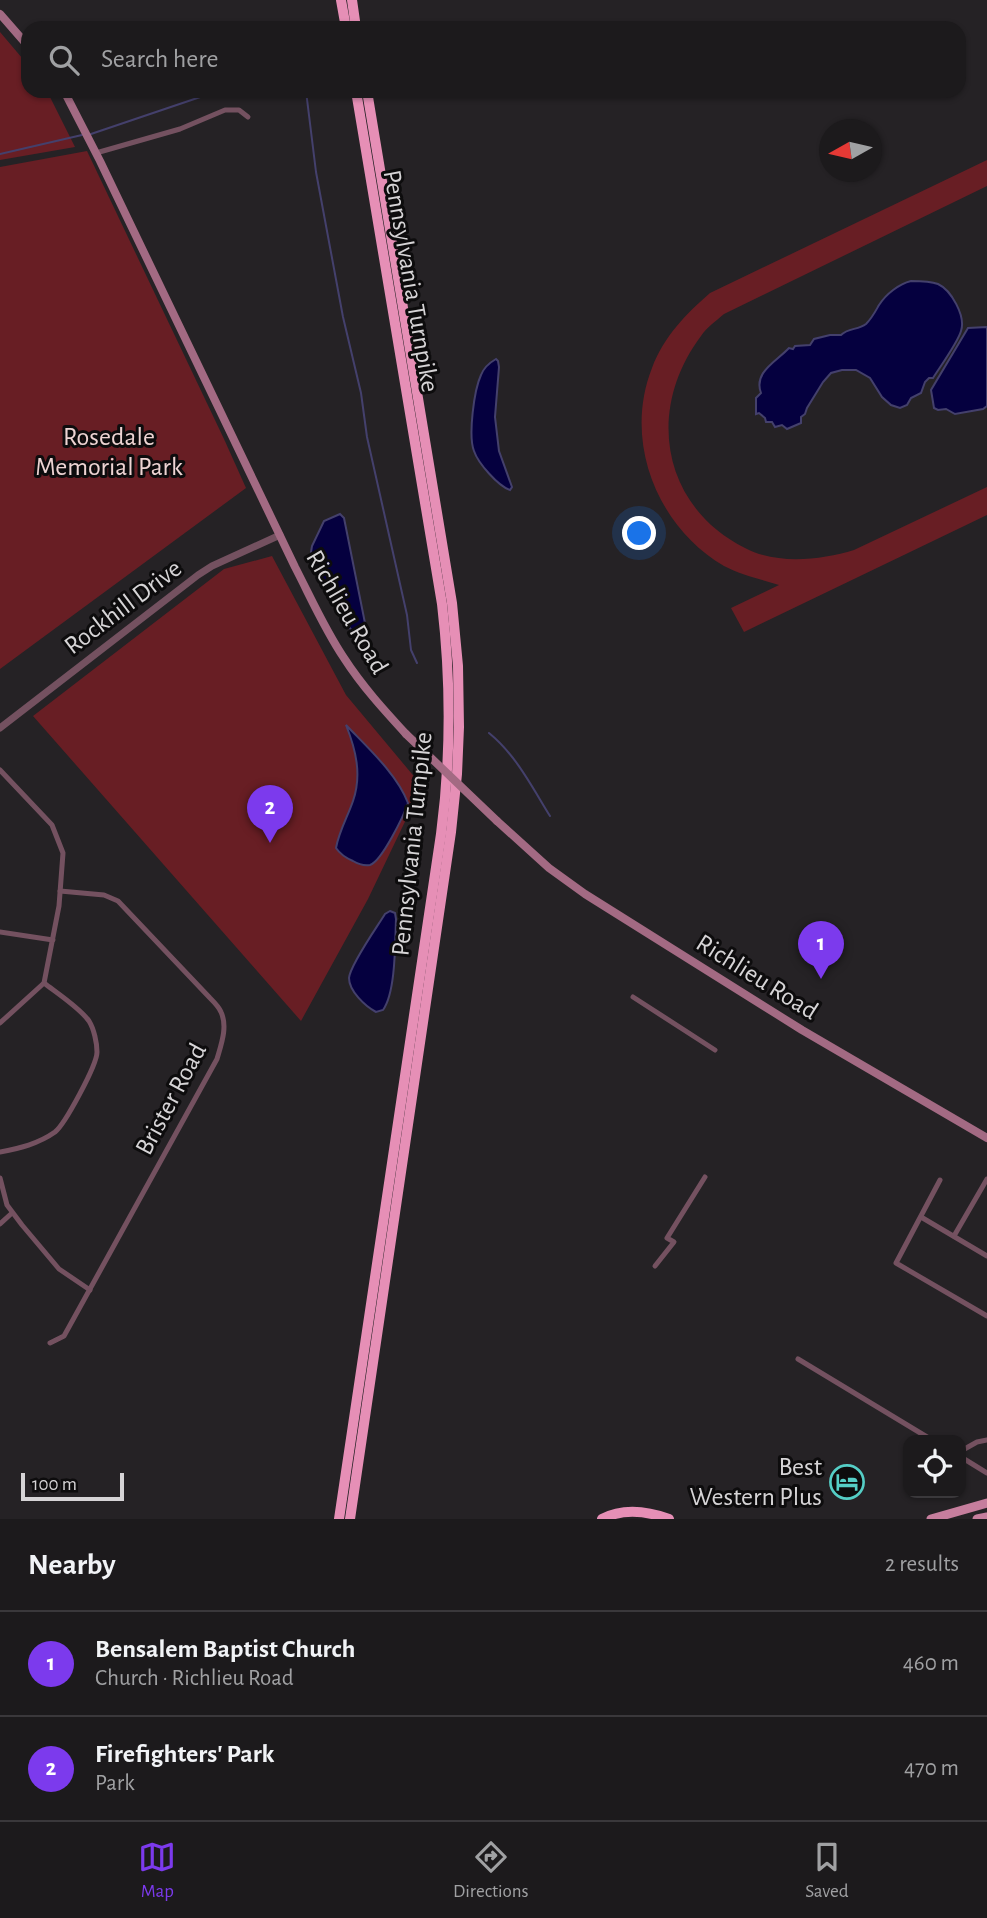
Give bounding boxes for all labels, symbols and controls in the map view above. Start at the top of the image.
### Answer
search box [21,21,966,98]
icon: search [45,41,83,79]
text: Search here [101,46,219,72]
north arrow [819,119,882,182]
street label: Pennsylvania Turnpike [379,168,443,394]
park label: Rosedale Memorial Park [35,424,183,480]
your location [622,516,656,550]
street label: Richlieu Road [301,546,393,678]
street label: Rockhill Drive [60,555,186,659]
street label: Pennsylvania Turnpike [387,731,437,957]
pin: 2 [247,785,293,843]
pin: 1 [798,921,844,979]
street label: Richlieu Road [692,929,822,1025]
street label: Brister Road [131,1039,211,1159]
map controls [903,1435,966,1498]
button: locate [903,1435,966,1498]
place label: Best Western Plus [689,1454,822,1510]
hotel icon: Best Western Plus [828,1463,866,1501]
scale bar [21,1470,124,1502]
text: 100 m [32,1475,77,1494]
text: Nearby [28,1550,116,1580]
text: 2 results [885,1553,959,1576]
text: Bensalem Baptist Church [95,1636,355,1662]
text: 1 [47,1652,55,1675]
text: 460 m [903,1652,959,1675]
text: Church · Richlieu Road [95,1667,294,1690]
text: Firefighters' Park [95,1741,274,1767]
text: 2 [46,1757,56,1780]
text: 470 m [904,1757,959,1780]
text: Park [95,1772,135,1795]
tab: Map [138,1838,176,1903]
tab: Directions [453,1838,529,1903]
tab: Saved [805,1838,849,1903]

